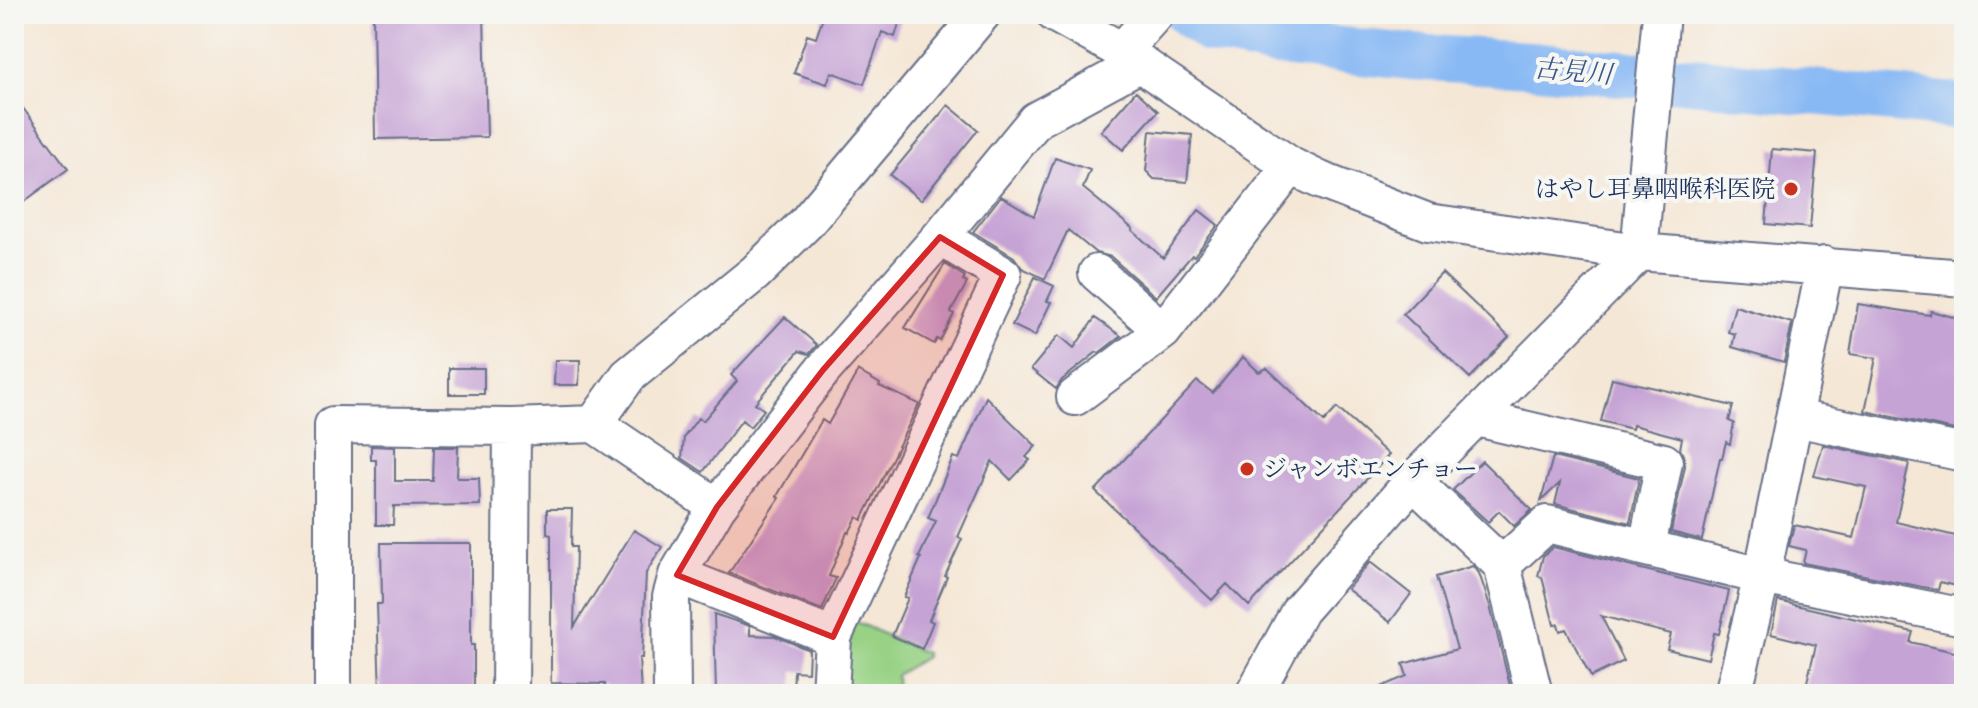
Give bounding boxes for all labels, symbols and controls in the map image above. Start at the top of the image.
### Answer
water label: 古見川 [1533,51,1616,93]
place label: はやし耳鼻咽喉科医院 [1535,173,1775,205]
marker: はやし耳鼻咽喉科医院 [1782,180,1800,198]
place label: ジャンボエンチョー [1263,453,1478,485]
marker: ジャンボエンチョー [1238,460,1256,478]

